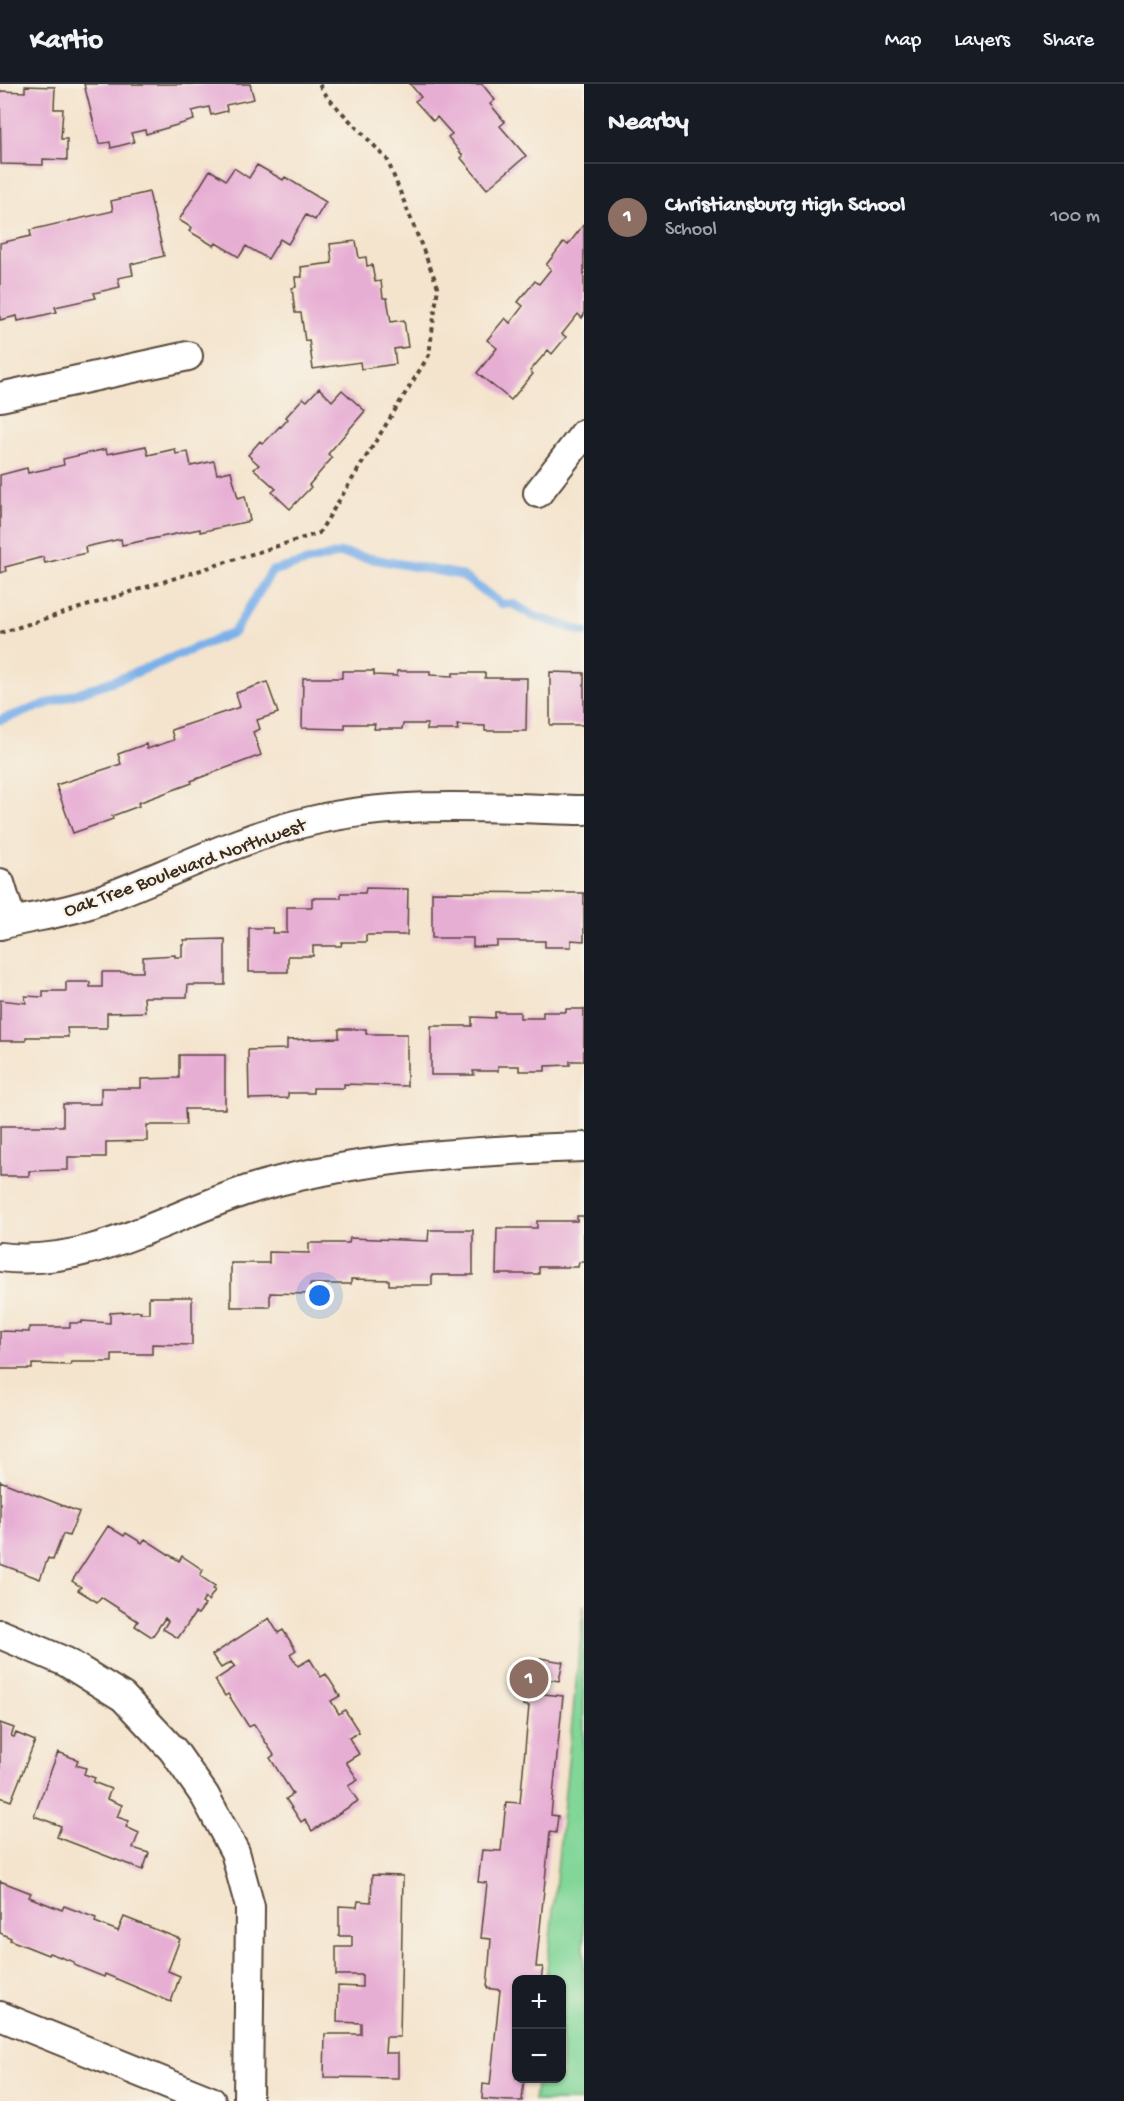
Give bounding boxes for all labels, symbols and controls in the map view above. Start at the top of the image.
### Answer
text: Kartio [30,25,103,58]
text: Map [885,29,921,54]
text: Layers [954,29,1010,54]
text: Share [1043,29,1094,54]
text: Nearby [608,108,689,139]
text: Christiansburg High School [665,193,905,219]
text: 1 [623,206,632,229]
text: 100 m [1050,206,1100,229]
text: School [665,219,717,242]
street label: Oak Tree Boulevard Northwest [61,814,311,924]
your location [305,1281,334,1310]
pin: 1 [510,1656,548,1702]
map controls [512,1975,566,2083]
button: + [512,1975,566,2029]
button: − [512,2029,566,2083]

